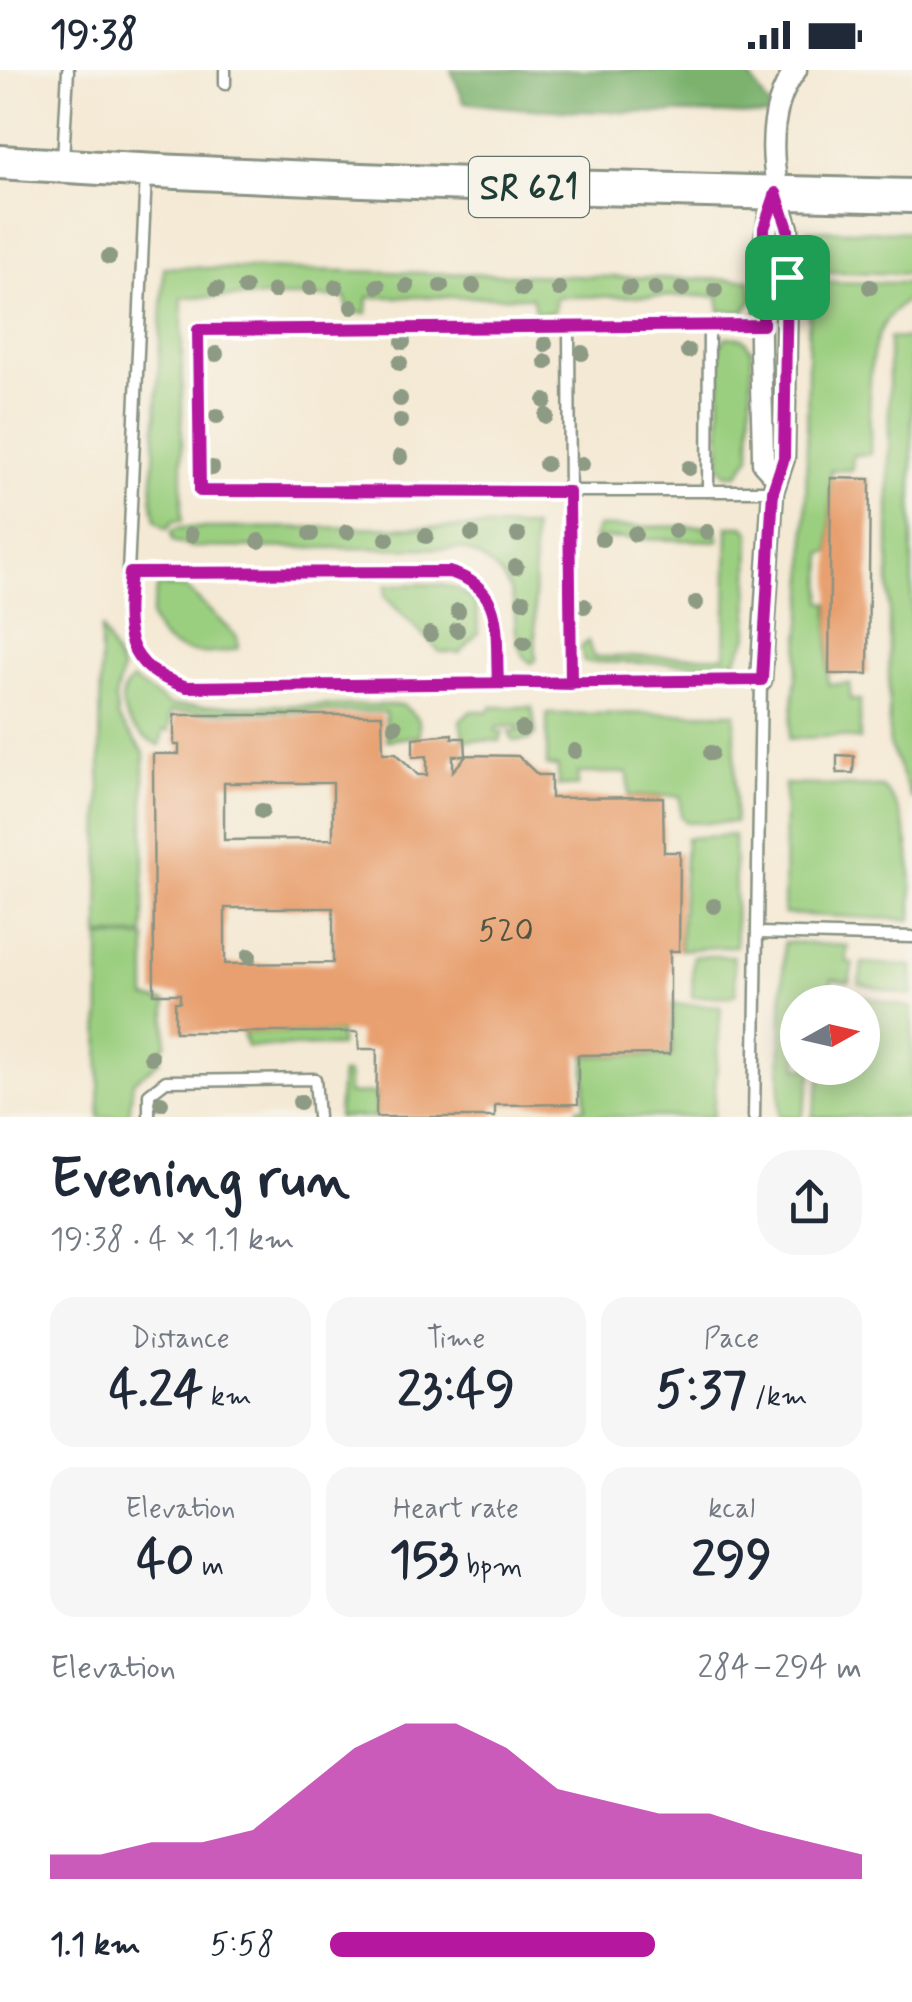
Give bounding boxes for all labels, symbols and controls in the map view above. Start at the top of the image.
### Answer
text: 19:38 [50,11,138,60]
road number: SR 621 [469,157,589,217]
pin [745,235,830,320]
icon: arrive [760,250,815,305]
house number: 520 [478,910,534,952]
north arrow [780,985,880,1085]
map controls [780,985,880,1085]
text: Evening run [50,1145,350,1217]
button: share [757,1150,862,1255]
text: 19:38 · 4 × 1.1 km [50,1219,295,1261]
text: Distance [131,1321,230,1358]
text: Time [427,1321,485,1358]
text: Pace [704,1321,760,1358]
text: 4.24 [109,1358,203,1424]
text: 23:49 [397,1358,515,1424]
text: 5:37 [656,1358,747,1424]
text: km [203,1379,252,1416]
text: /km [747,1379,808,1416]
text: Elevation [125,1491,235,1528]
text: Heart rate [393,1491,519,1528]
text: kcal [708,1491,755,1528]
text: 40 [137,1528,194,1594]
text: 153 [389,1528,459,1594]
text: 299 [691,1528,772,1594]
text: m [194,1549,224,1586]
text: bpm [459,1549,523,1586]
text: Elevation [50,1647,176,1689]
text: 284–294 m [698,1647,862,1689]
text: 1.1 km [50,1924,141,1966]
text: 5:58 [210,1924,274,1966]

